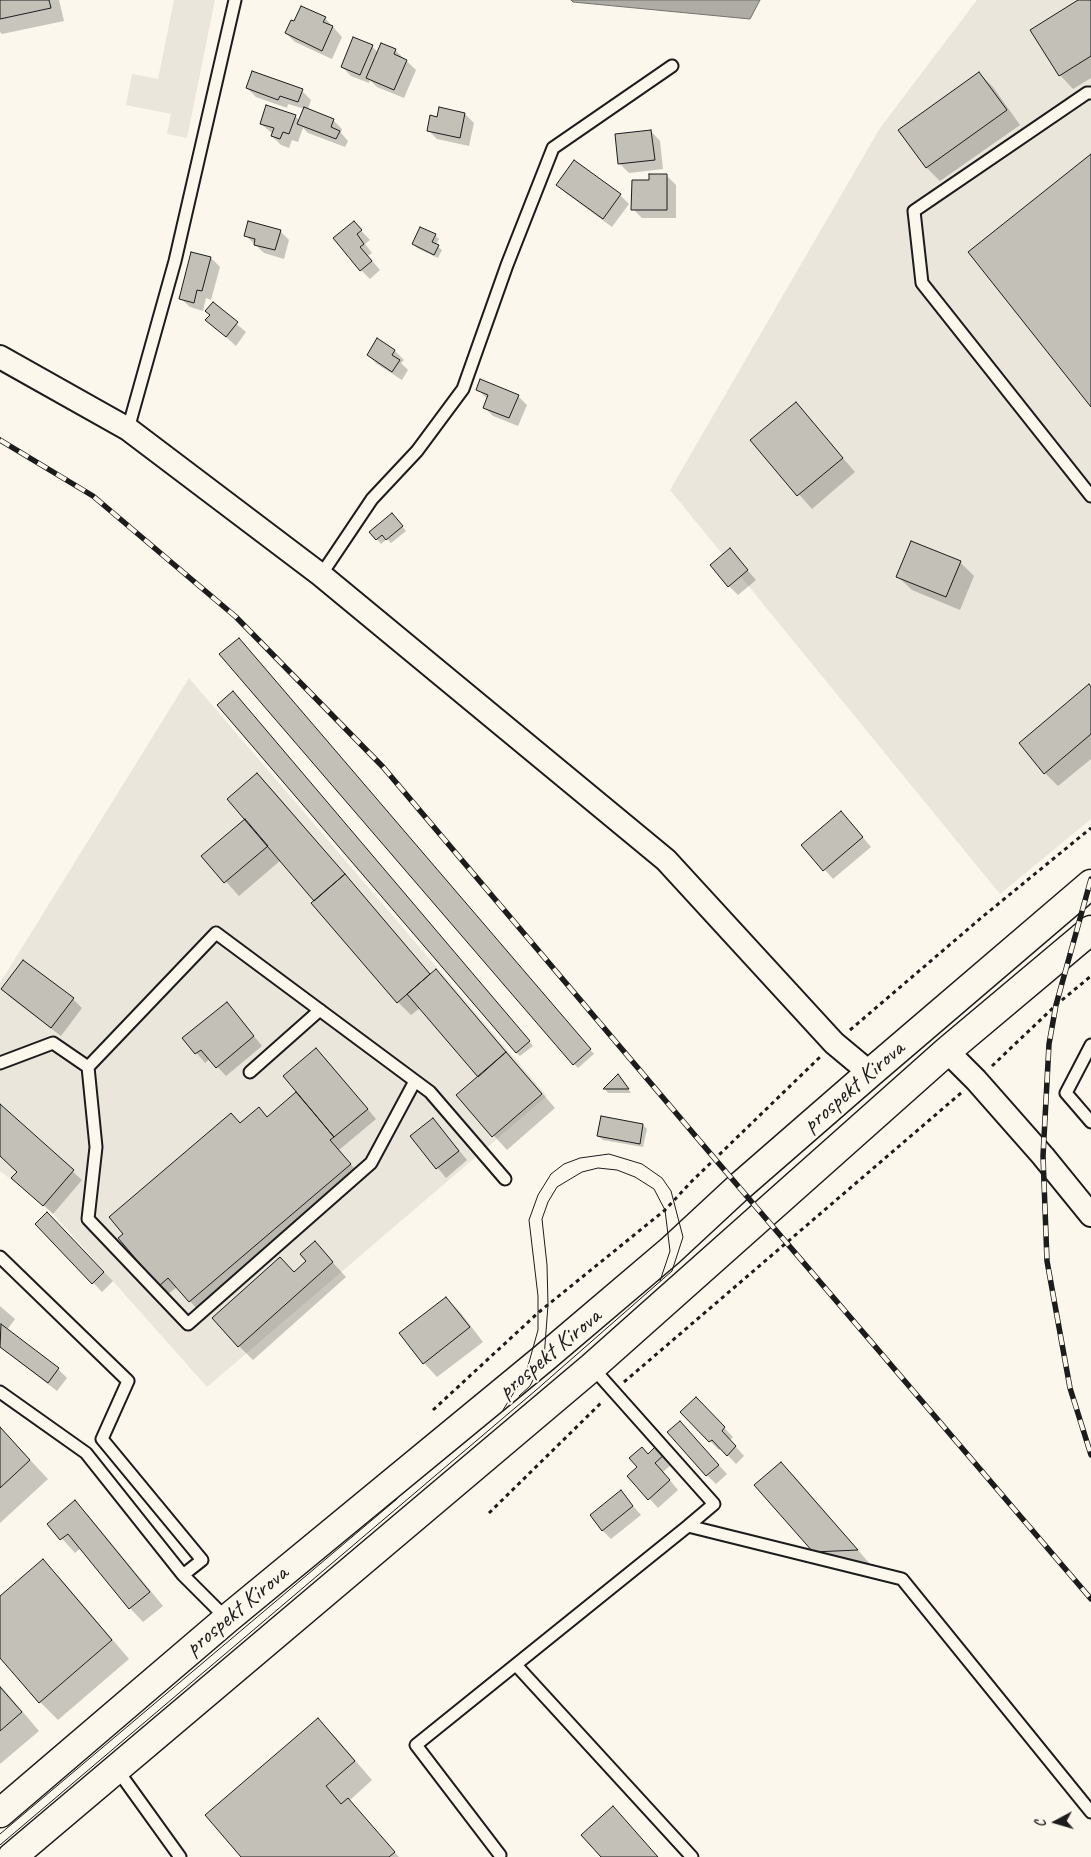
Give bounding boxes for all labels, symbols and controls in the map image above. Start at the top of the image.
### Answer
street label: prospekt Kirova [797,1035,911,1139]
street label: prospekt Kirova [493,1303,607,1405]
street label: prospekt Kirova [180,1560,294,1662]
north arrow [1031,1797,1081,1847]
text: С [1032,1819,1049,1828]

